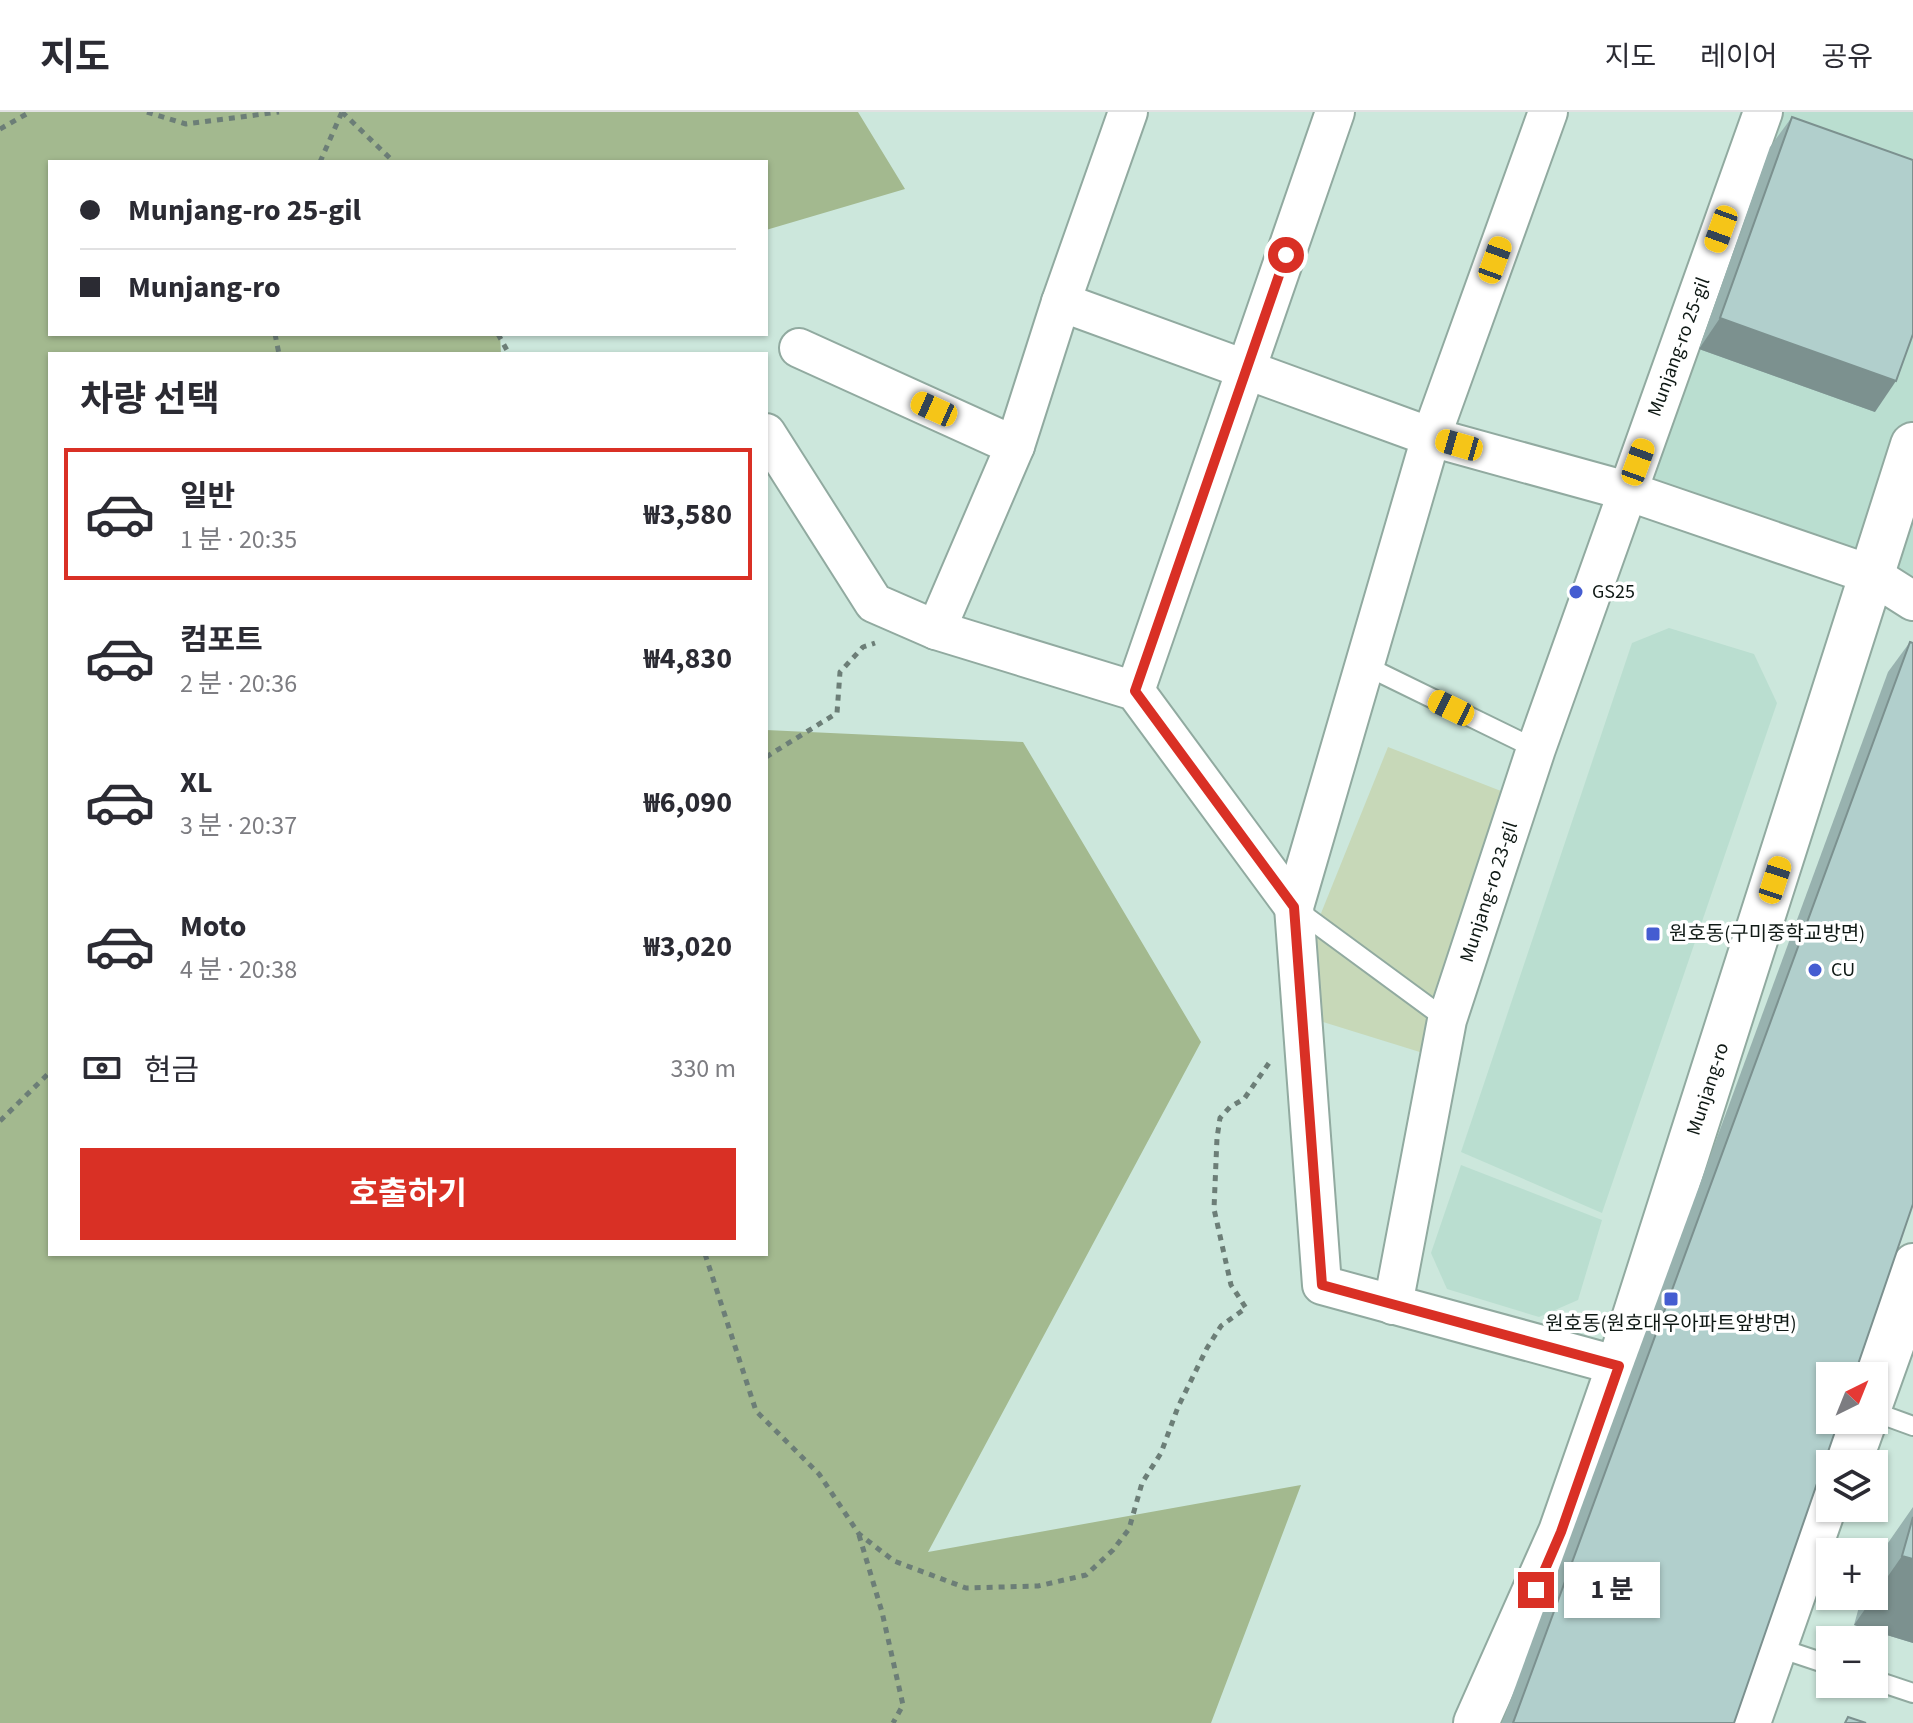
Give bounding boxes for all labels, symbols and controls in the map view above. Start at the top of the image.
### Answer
text: 지도 [40,31,110,85]
text: 지도 [1605,37,1656,77]
text: 레이어 [1700,37,1777,77]
text: 공유 [1821,37,1873,77]
text: Munjang-ro 25-gil [128,189,361,232]
car [1702,202,1740,256]
car [1476,233,1514,287]
route start [1268,237,1304,273]
text: Munjang-ro [128,266,281,309]
street label: Munjang-ro 25-gil [1641,273,1717,421]
text: 차량 선택 [80,374,220,425]
car [907,388,961,430]
car [1433,427,1485,463]
car [1619,435,1657,489]
text: 일반 [180,475,235,518]
icon: car [84,478,156,550]
text: ₩3,580 [644,493,732,536]
text: 1 분 · 20:35 [180,521,297,558]
place label: GS25 [1592,578,1635,606]
marker: GS25 [1567,583,1585,601]
text: 컴포트 [180,619,263,662]
icon: car [84,622,156,694]
text: ₩4,830 [644,637,732,680]
text: 2 분 · 20:36 [180,665,297,702]
car [1424,687,1478,729]
text: XL [180,761,213,804]
icon: car [84,766,156,838]
text: ₩6,090 [644,781,732,824]
text: 3 분 · 20:37 [180,807,297,844]
street label: Munjang-ro 23-gil [1453,818,1525,966]
car [1756,853,1794,907]
text: Moto [180,905,246,948]
icon: car [84,910,156,982]
place label: 원호동(구미중학교방면) [1669,920,1865,948]
text: ₩3,020 [644,925,732,968]
marker: 원호동(구미중학교방면) [1644,925,1662,943]
text: 4 분 · 20:38 [180,951,297,988]
place label: CU [1831,956,1855,984]
marker: CU [1806,961,1824,979]
street label: Munjang-ro [1680,1039,1736,1139]
icon: cash [80,1046,124,1090]
text: 현금 [144,1049,199,1092]
text: 330 m [670,1050,736,1087]
button: 호출하기 [80,1148,736,1240]
marker: 원호동(원호대우아파트앞방면) [1662,1290,1680,1308]
place label: 원호동(원호대우아파트앞방면) [1545,1310,1797,1338]
north arrow [1816,1362,1888,1434]
map controls [1816,1362,1888,1698]
button: layers [1816,1450,1888,1522]
button: + [1816,1538,1888,1610]
callout: 1 분 [1564,1562,1660,1618]
text: 1 분 [1591,1571,1633,1608]
route end [1518,1572,1554,1608]
button: − [1816,1626,1888,1698]

